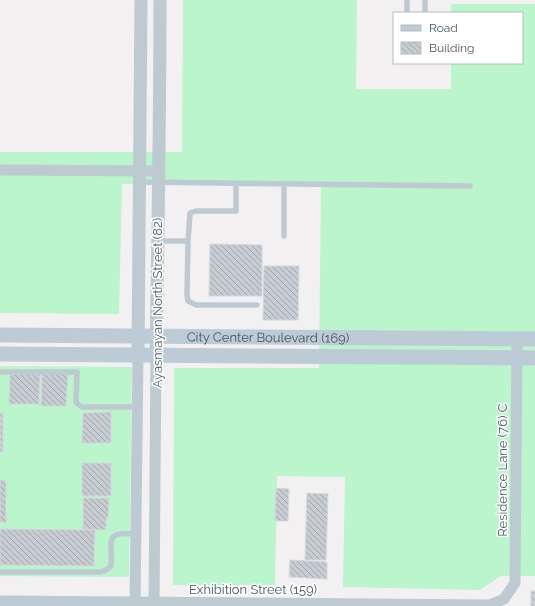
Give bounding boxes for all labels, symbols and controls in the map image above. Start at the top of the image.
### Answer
legend [393,12,523,64]
text: Road [429,21,458,35]
text: Building [429,41,475,55]
street label: Ayasmayan North Street (82) [150,218,165,388]
street label: City Center Boulevard (169) [187,329,349,345]
street label: Residence Lane (76) C [495,403,510,537]
street label: Exhibition Street (159) [189,582,317,597]

